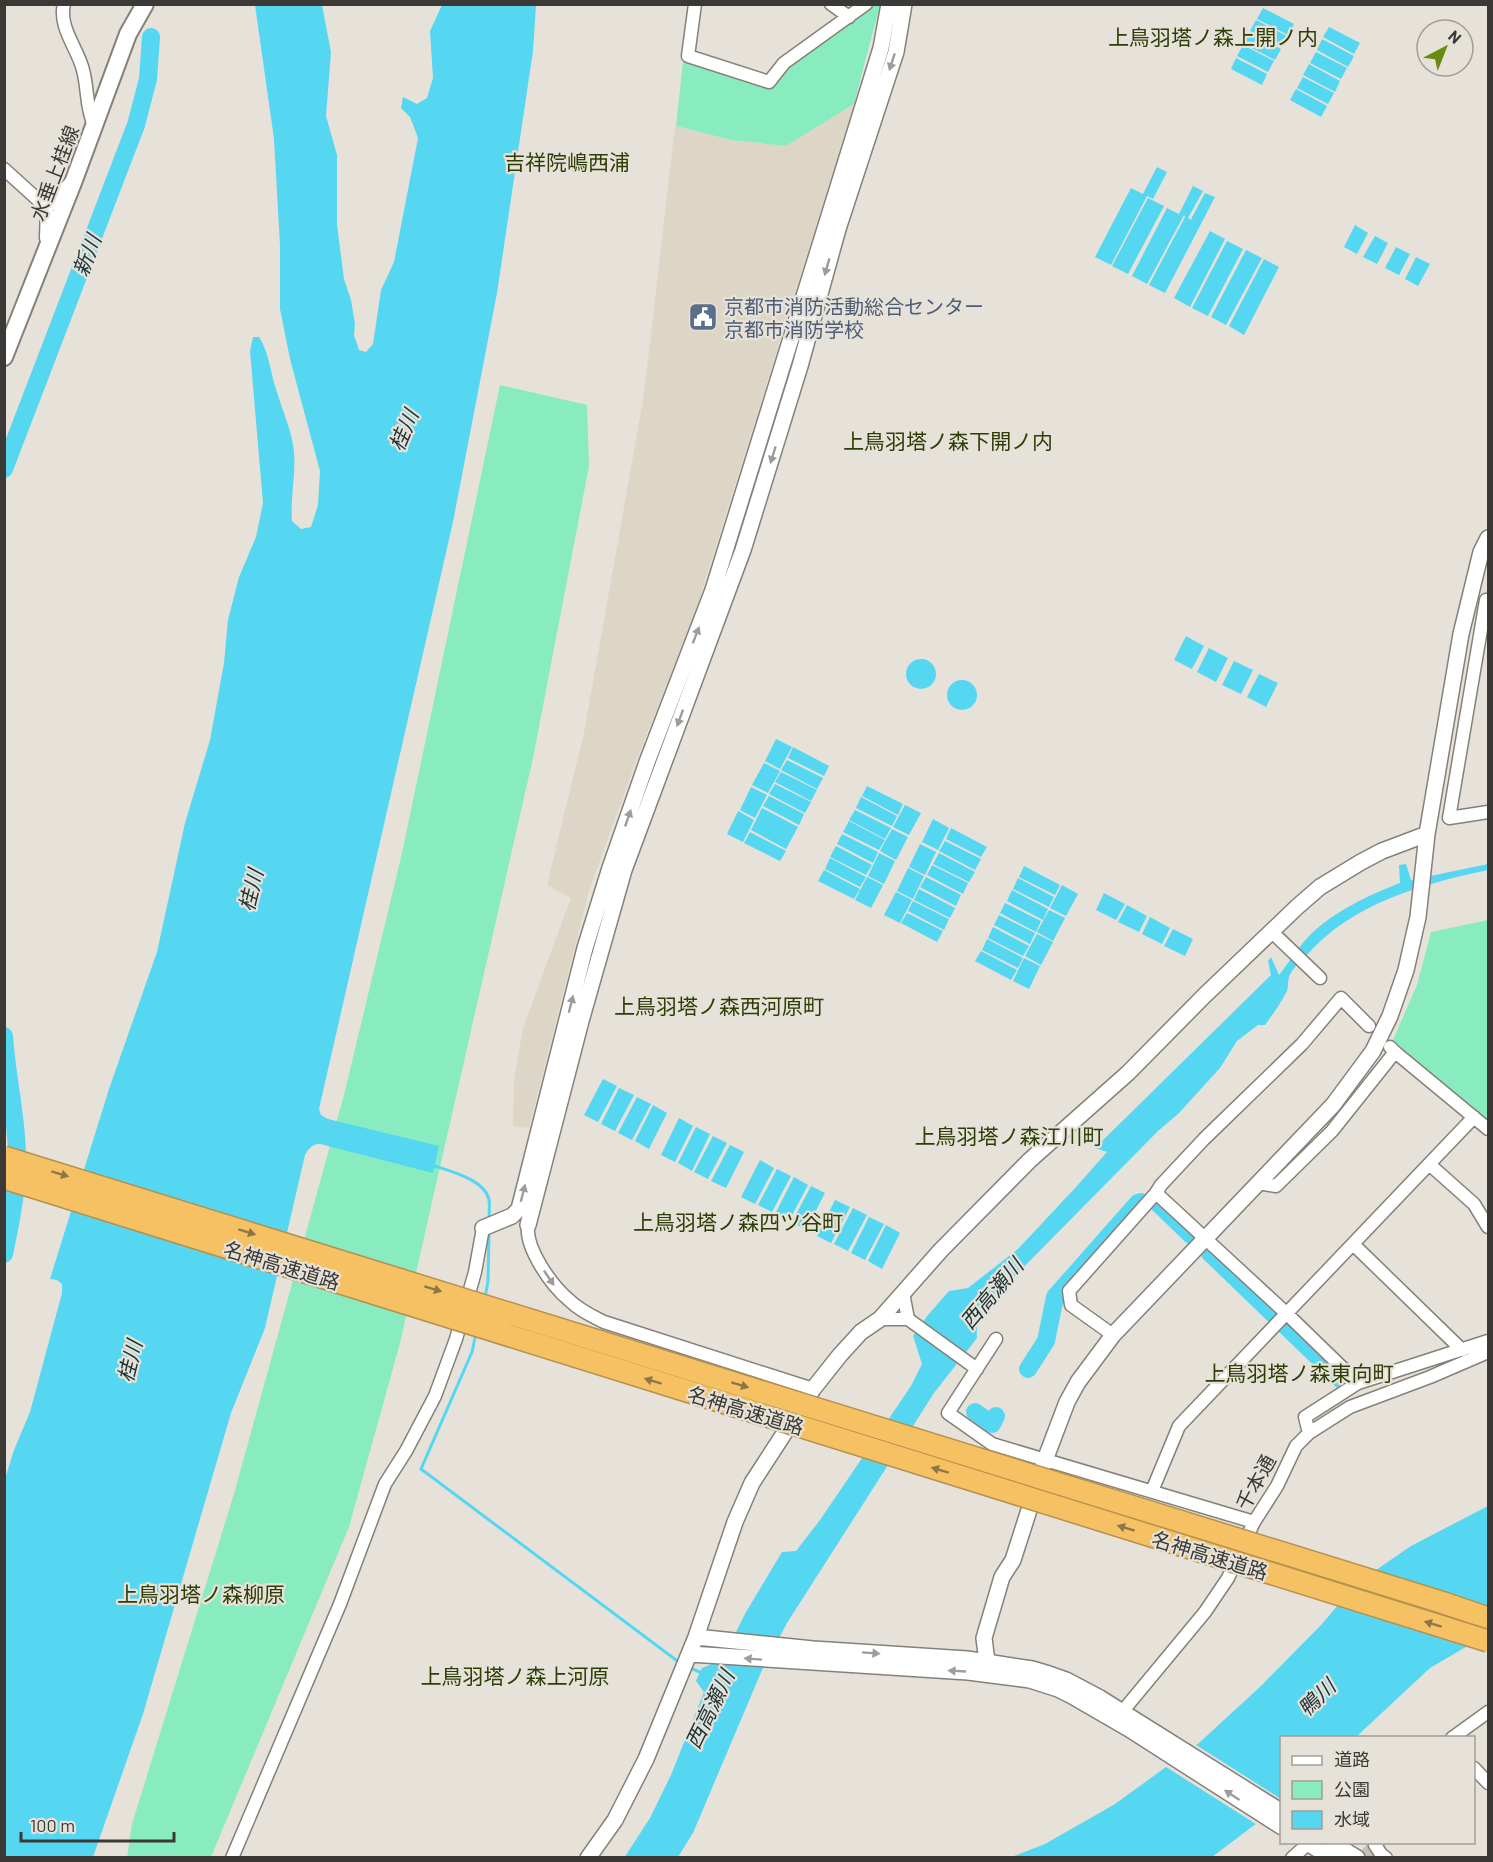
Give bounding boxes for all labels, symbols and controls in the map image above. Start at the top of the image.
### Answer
north arrow [1415,18,1475,78]
district label: 上鳥羽塔ノ森上開ノ内 [1108,24,1318,49]
text: N [1445,26,1466,47]
one-way arrow [887,53,897,71]
street label: 水垂上桂線 [25,122,83,224]
district label: 吉祥院嶋西浦 [504,149,630,174]
water label: 新川 [67,229,106,279]
one-way arrow [822,259,831,277]
place label: 京都市消防活動総合センター 京都市消防学校 [724,294,984,341]
public building icon: 京都市消防活動総合センター 京都市消防学校 [687,301,719,333]
water label: 桂川 [383,404,423,454]
district label: 上鳥羽塔ノ森下開ノ内 [843,428,1053,453]
one-way arrow [767,446,777,464]
one-way arrow [691,626,701,644]
one-way arrow [675,709,685,727]
one-way arrow [623,808,633,826]
water label: 桂川 [233,865,268,913]
district label: 上鳥羽塔ノ森西河原町 [614,993,824,1018]
one-way arrow [567,995,576,1013]
district label: 上鳥羽塔ノ森江川町 [915,1123,1104,1148]
one-way arrow [51,1170,69,1179]
one-way arrow [518,1184,528,1202]
district label: 上鳥羽塔ノ森四ツ谷町 [633,1209,843,1234]
one-way arrow [238,1228,256,1237]
street label: 名神高速道路 [221,1236,343,1294]
water label: 西高瀬川 [954,1251,1029,1333]
one-way arrow [543,1269,555,1285]
one-way arrow [424,1285,442,1294]
water label: 桂川 [112,1336,147,1384]
district label: 上鳥羽塔ノ森東向町 [1205,1360,1394,1385]
one-way arrow [644,1376,662,1385]
one-way arrow [731,1380,749,1390]
street label: 名神高速道路 [685,1381,807,1439]
street label: 千本通 [1230,1450,1280,1514]
one-way arrow [931,1465,949,1474]
one-way arrow [1117,1523,1135,1532]
street label: 名神高速道路 [1149,1526,1271,1584]
district label: 上鳥羽塔ノ森柳原 [117,1581,285,1606]
one-way arrow [1424,1619,1442,1628]
one-way arrow [862,1649,881,1658]
one-way arrow [743,1654,762,1663]
district label: 上鳥羽塔ノ森上河原 [421,1663,610,1688]
water label: 西高瀬川 [679,1664,740,1752]
one-way arrow [947,1666,966,1676]
water label: 鴨川 [1292,1672,1341,1721]
legend [1280,1736,1475,1844]
text: 道路 [1334,1748,1370,1770]
text: 公園 [1334,1778,1370,1800]
one-way arrow [1224,1790,1240,1801]
scale bar [21,1805,174,1843]
text: 水域 [1334,1808,1370,1830]
text: 100 m [30,1814,75,1836]

